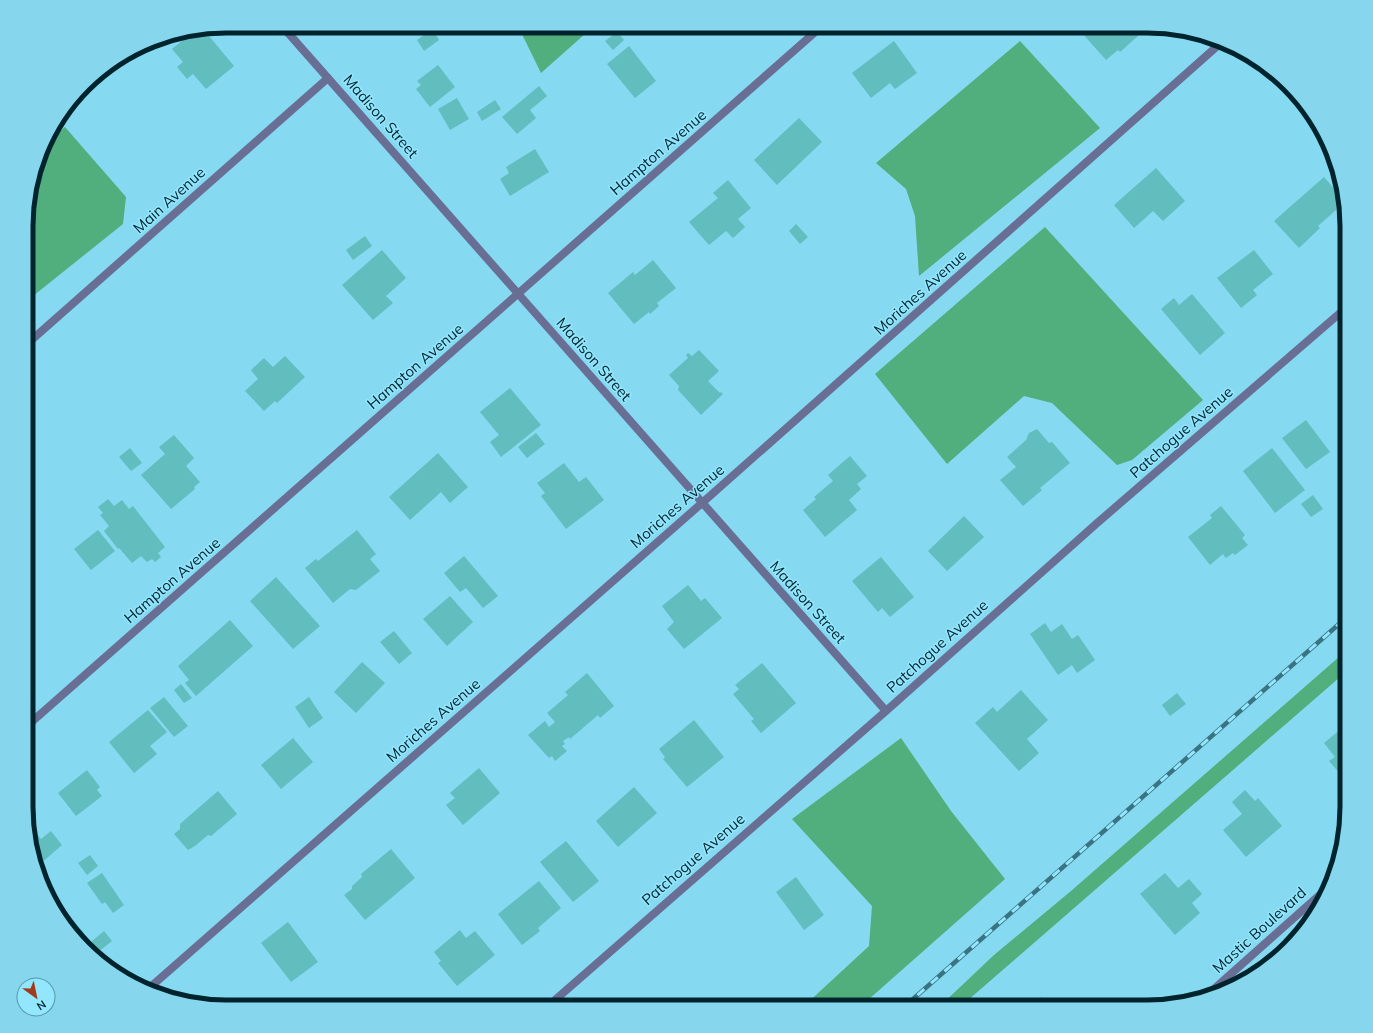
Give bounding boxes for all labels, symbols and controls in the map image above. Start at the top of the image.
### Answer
street label: Madison Street [340,70,422,162]
street label: Hampton Avenue [606,105,710,199]
street label: Main Avenue [129,163,209,237]
street label: Moriches Avenue [870,245,970,339]
street label: Madison Street [553,313,635,405]
street label: Hampton Avenue [363,319,467,413]
street label: Patchogue Avenue [1126,382,1236,482]
street label: Moriches Avenue [626,460,728,552]
street label: Hampton Avenue [120,533,224,627]
street label: Madison Street [766,557,850,647]
street label: Patchogue Avenue [882,595,992,697]
street label: Moriches Avenue [382,674,484,766]
street label: Patchogue Avenue [638,809,748,909]
street label: Mastic Boulevard [1208,883,1310,977]
north arrow [16,977,56,1017]
text: N [34,997,49,1014]

